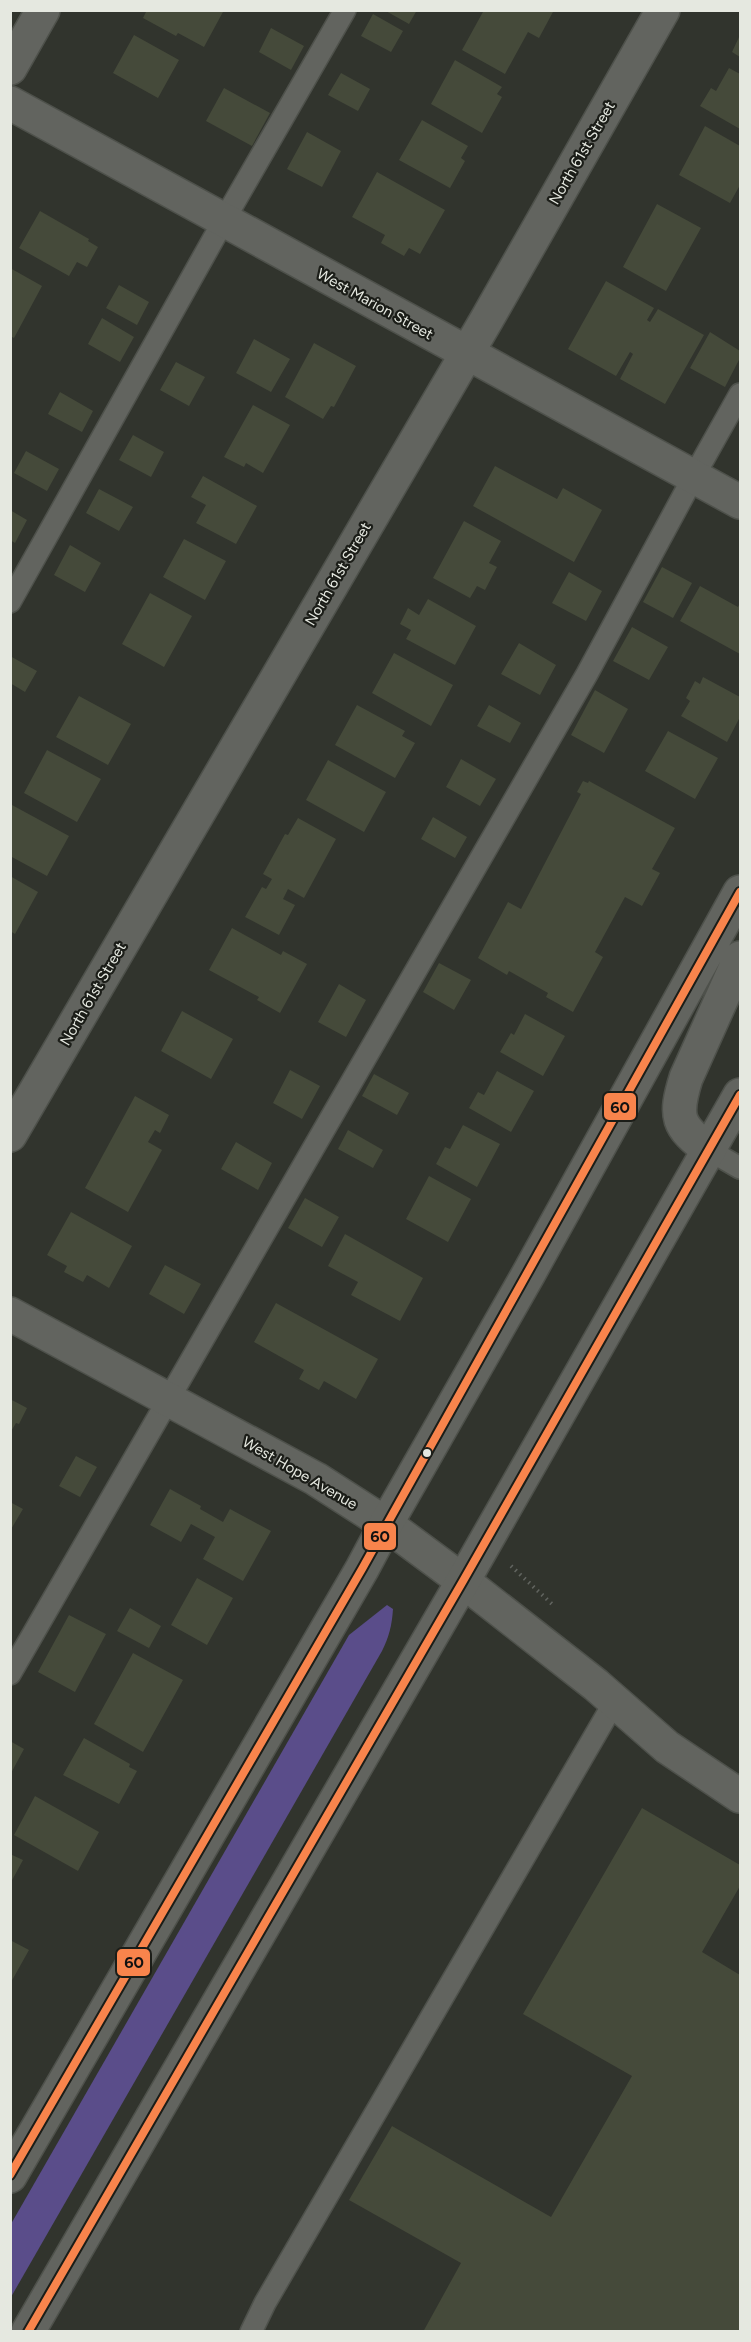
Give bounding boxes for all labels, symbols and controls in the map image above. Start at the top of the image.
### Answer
street label: North 61st Street [545,98,619,208]
street label: West Marion Street [314,265,437,344]
street label: North 61st Street [301,519,375,629]
street label: North 61st Street [56,939,130,1049]
line badge: 60 [603,1092,637,1121]
text: 60 [610,1098,630,1117]
street label: West Hope Avenue [239,1433,361,1513]
unlabelled marker [421,1447,433,1459]
line badge: 60 [363,1522,397,1551]
text: 60 [370,1527,390,1546]
line badge: 60 [116,1948,151,1977]
text: 60 [124,1953,144,1972]

